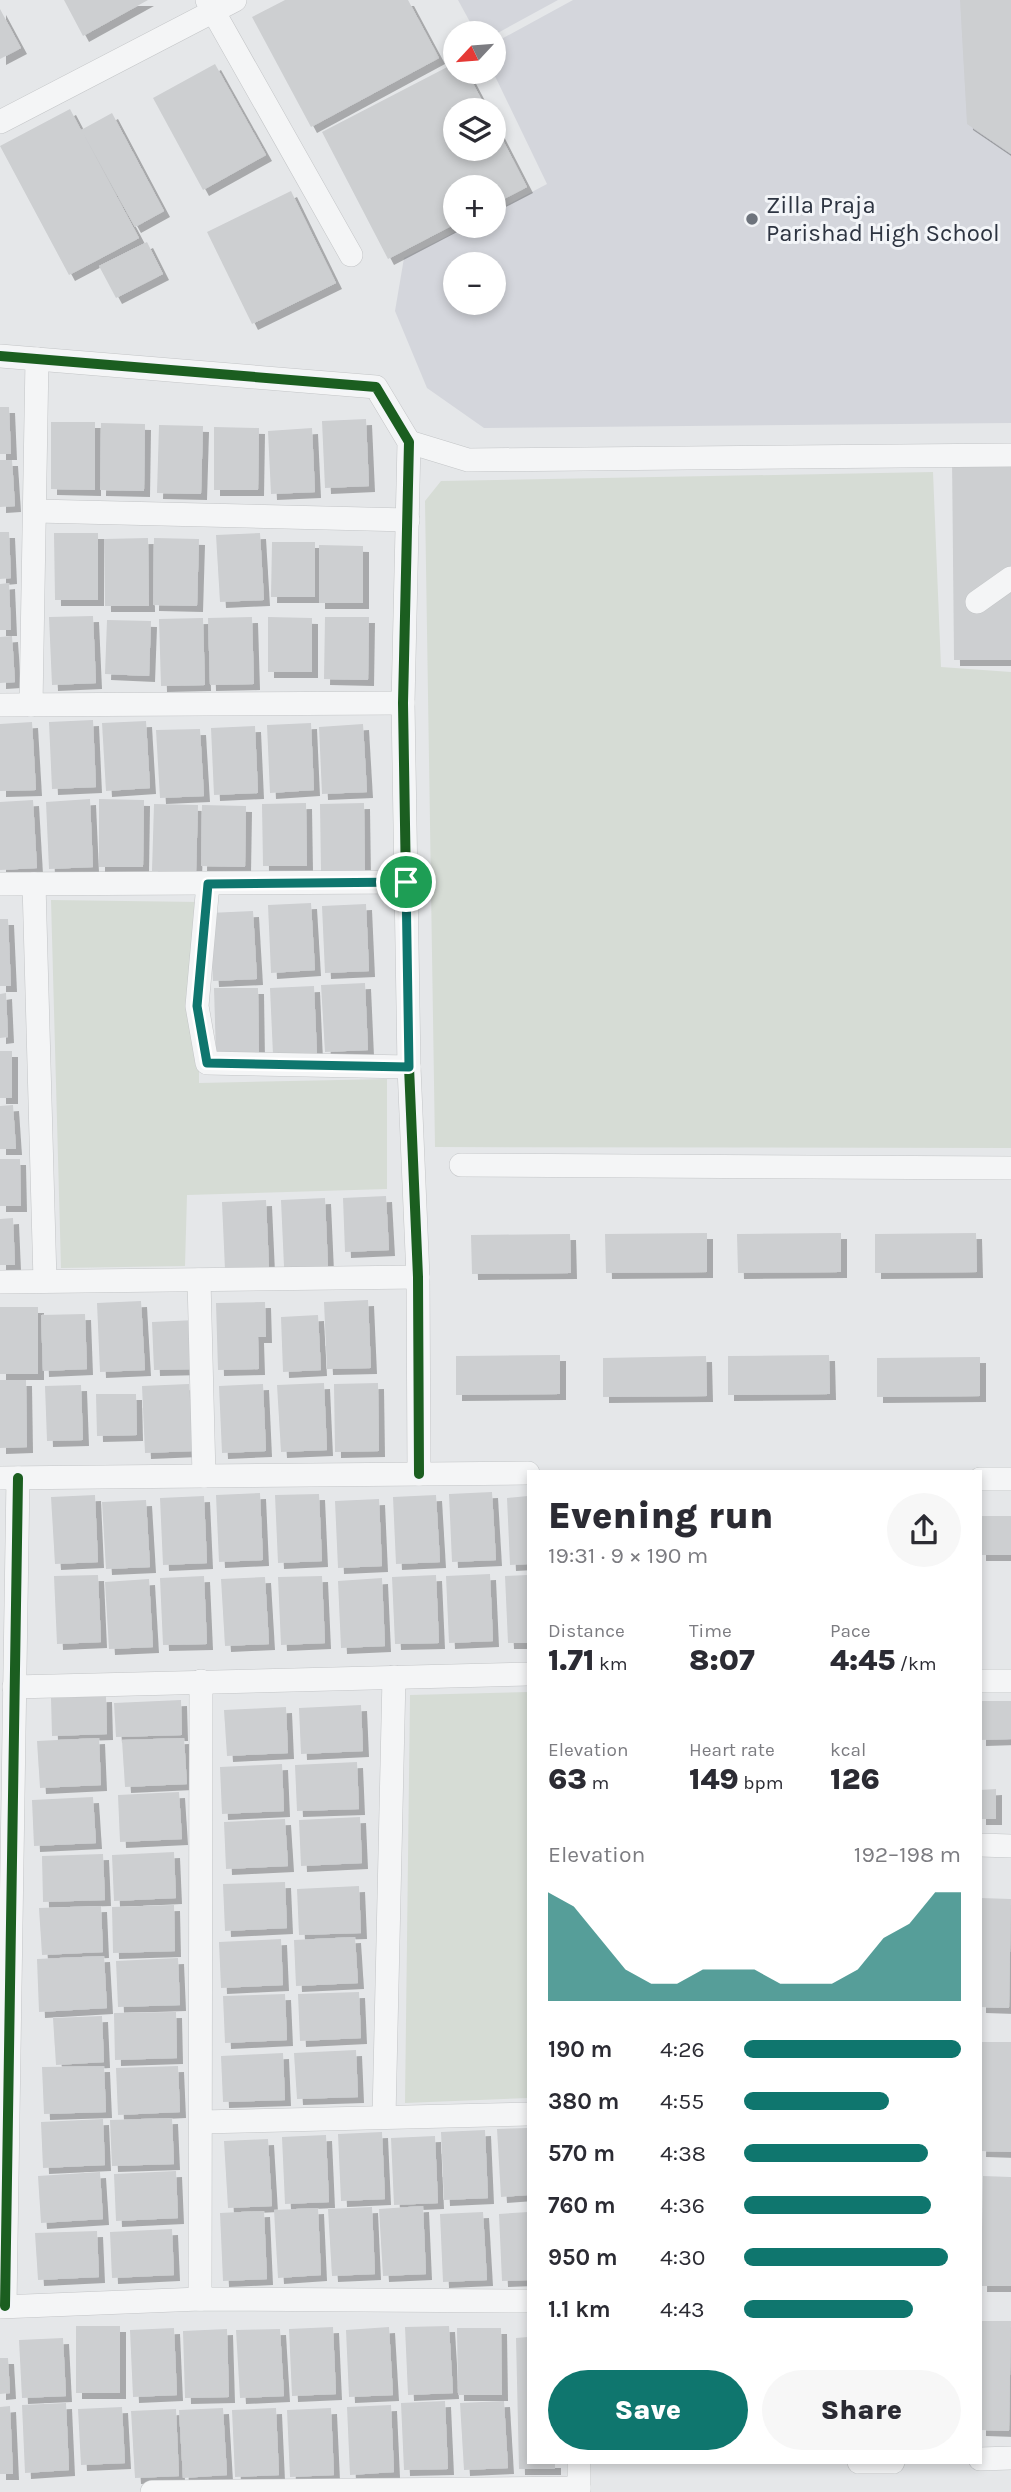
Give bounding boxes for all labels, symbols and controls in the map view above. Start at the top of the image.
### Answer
north arrow [443,21,506,84]
map controls [443,21,506,315]
button: layers [443,98,506,161]
button: + [443,175,506,238]
place label: Zilla Praja Parishad High School [766,191,1000,247]
marker: Zilla Praja Parishad High School [744,211,760,227]
button: − [443,252,506,315]
pin [376,852,436,912]
icon: arrive [387,863,425,901]
text: Evening run [548,1493,773,1538]
button: share [887,1493,961,1567]
text: 19:31 · 9 × 190 m [548,1542,708,1569]
text: Distance [548,1620,625,1642]
text: Time [689,1620,732,1642]
text: Pace [830,1620,871,1642]
text: 1.71 [548,1642,594,1678]
text: 8:07 [689,1642,755,1678]
text: 4:45 [830,1642,895,1678]
text: km [594,1653,627,1675]
text: /km [895,1653,937,1675]
text: Elevation [548,1739,628,1761]
text: Heart rate [689,1739,775,1761]
text: kcal [830,1739,866,1761]
text: 63 [548,1761,587,1797]
text: 149 [689,1761,739,1797]
text: 126 [830,1761,880,1797]
text: m [587,1772,609,1794]
text: bpm [739,1772,783,1794]
text: Elevation [548,1841,645,1868]
text: 192–198 m [854,1841,961,1868]
text: 190 m [548,2036,612,2063]
text: 4:26 [660,2036,705,2063]
text: 380 m [548,2088,619,2115]
text: 4:55 [660,2088,704,2115]
text: 570 m [548,2140,615,2167]
text: 4:38 [660,2140,706,2167]
text: 760 m [548,2192,616,2219]
text: 4:36 [660,2192,705,2219]
text: 950 m [548,2244,618,2271]
text: 4:30 [660,2244,705,2271]
text: 1.1 km [548,2296,611,2323]
text: 4:43 [660,2296,705,2323]
button: Save [548,2370,748,2450]
button: Share [762,2370,961,2450]

